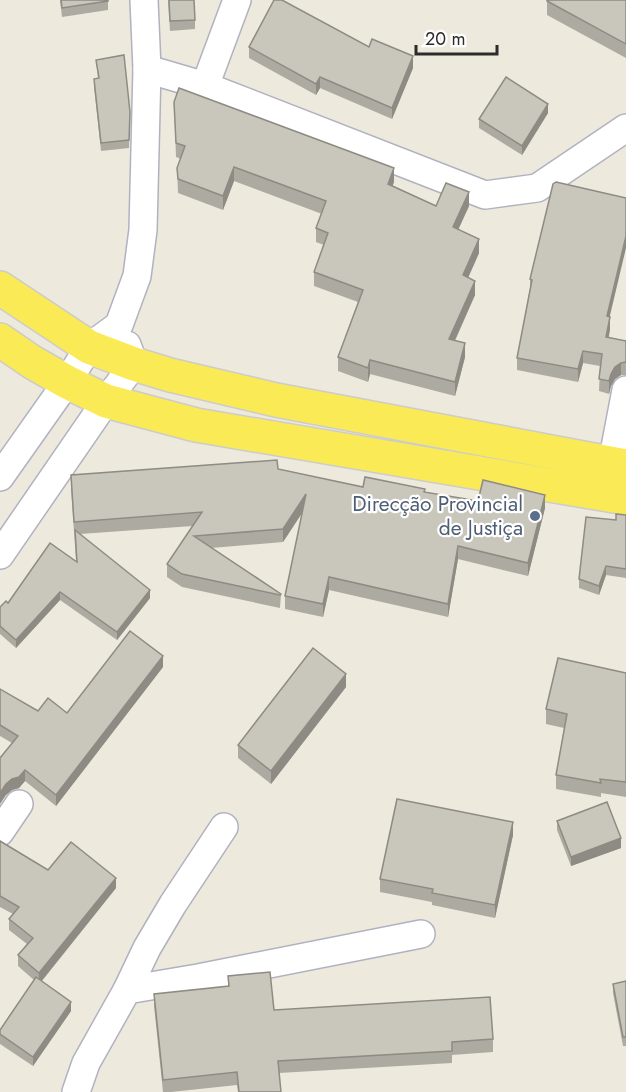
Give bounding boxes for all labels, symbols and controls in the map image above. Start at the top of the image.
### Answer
scale bar [416,18,497,56]
text: 20 m [425,26,465,52]
place label: Direcção Provincial de Justiça [352,489,523,543]
marker: Direcção Provincial de Justiça [528,509,542,523]

